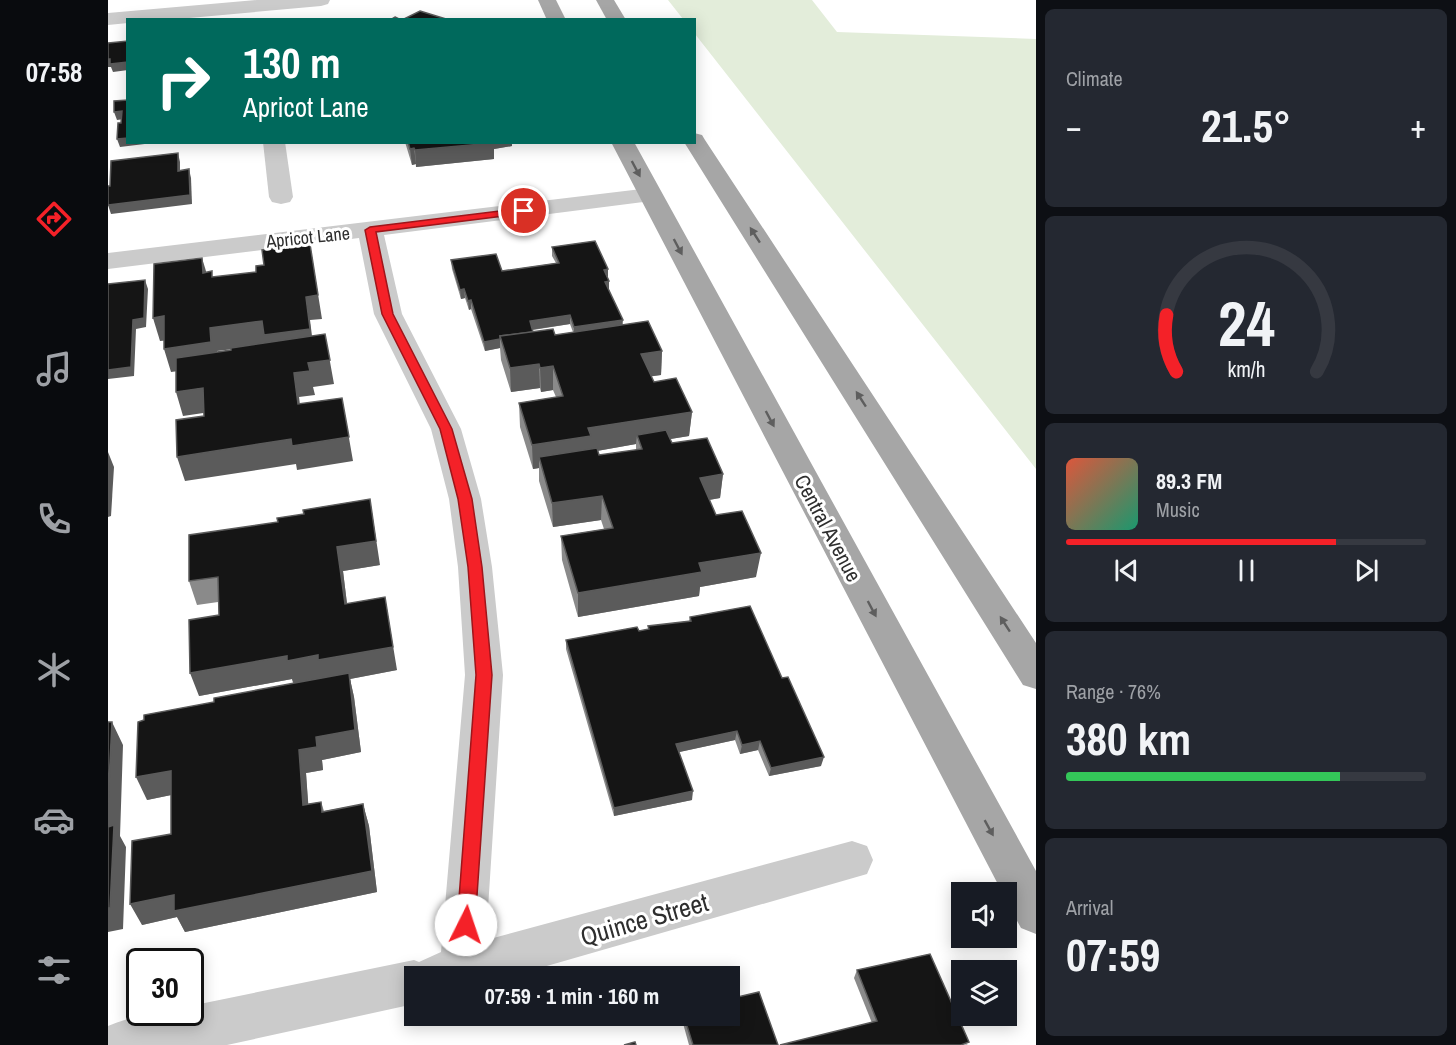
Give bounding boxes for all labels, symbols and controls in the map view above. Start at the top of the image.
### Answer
text: 130 m [243,35,341,91]
icon: right [144,42,222,120]
text: 07:58 [26,54,82,90]
text: Climate [1066,65,1123,92]
text: Apricot Lane [243,89,369,125]
text: 21.5° [1201,95,1291,156]
text: − [1066,104,1082,148]
text: + [1410,104,1426,148]
one-way arrow [631,161,641,178]
pin [498,185,549,236]
icon: arrive [507,194,540,227]
icon: directions [33,198,75,240]
street label: Apricot Lane [264,220,351,254]
one-way arrow [750,227,761,243]
one-way arrow [673,238,683,255]
text: 24 [1218,281,1274,365]
icon: music [33,348,75,390]
text: km/h [1227,356,1265,385]
one-way arrow [855,391,866,407]
one-way arrow [765,410,775,427]
text: 89.3 FM [1156,466,1222,496]
street label: Central Avenue [788,469,868,587]
text: Music [1156,496,1200,523]
icon: phone [33,498,75,540]
icon: previous [1110,554,1143,587]
icon: pause [1230,554,1263,587]
icon: next [1350,554,1383,587]
one-way arrow [867,601,877,618]
one-way arrow [999,616,1010,632]
icon: climate [33,649,75,691]
text: Range · 76% [1066,678,1161,705]
text: 380 km [1066,708,1191,769]
icon: car [33,799,75,841]
one-way arrow [984,819,994,836]
map controls [951,882,1017,1026]
button: sound [951,882,1017,948]
street label: Quince Street [576,884,712,954]
position arrow [434,893,498,957]
text: Arrival [1066,894,1113,921]
text: 07:59 [1066,924,1160,985]
speed limit sign: 30 [126,948,204,1026]
icon: filters [33,949,75,991]
button: layers [951,960,1017,1026]
text: 07:59 · 1 min · 160 m [485,981,659,1011]

